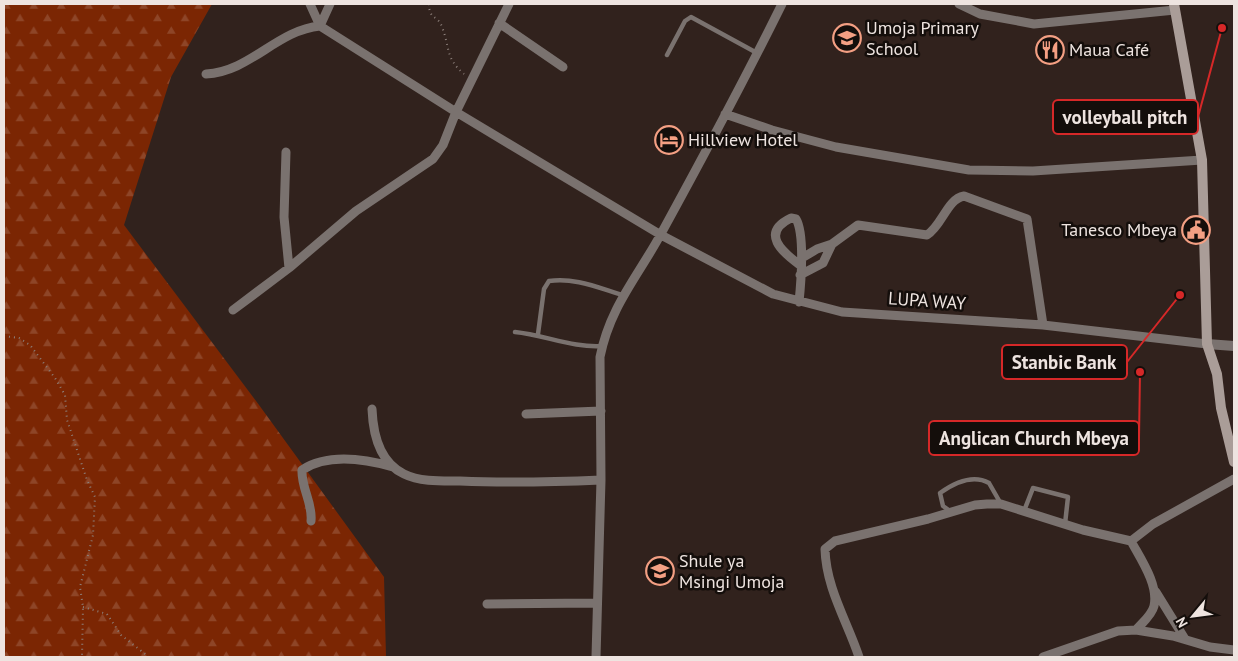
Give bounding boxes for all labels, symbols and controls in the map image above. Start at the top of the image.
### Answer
place label: Umoja Primary School [866,16,980,60]
school or university icon: Umoja Primary School [832,23,862,53]
restaurant icon: Maua Café [1035,35,1065,65]
place label: Maua Café [1069,38,1149,61]
callout: volleyball pitch [1053,100,1198,134]
text: volleyball pitch [1062,105,1187,129]
hotel icon: Hillview Hotel [654,125,684,155]
place label: Hillview Hotel [688,128,798,151]
public building icon: Tanesco Mbeya [1181,215,1211,245]
place label: Tanesco Mbeya [1061,218,1177,241]
street label: LUPA WAY [887,286,967,315]
callout: Stanbic Bank [1002,345,1127,379]
text: Stanbic Bank [1012,350,1117,374]
callout: Anglican Church Mbeya [929,421,1139,455]
text: Anglican Church Mbeya [939,426,1129,450]
place label: Shule ya Msingi Umoja [679,549,785,593]
school or university icon: Shule ya Msingi Umoja [645,556,675,586]
north arrow [1168,591,1218,641]
text: N [1172,614,1192,631]

